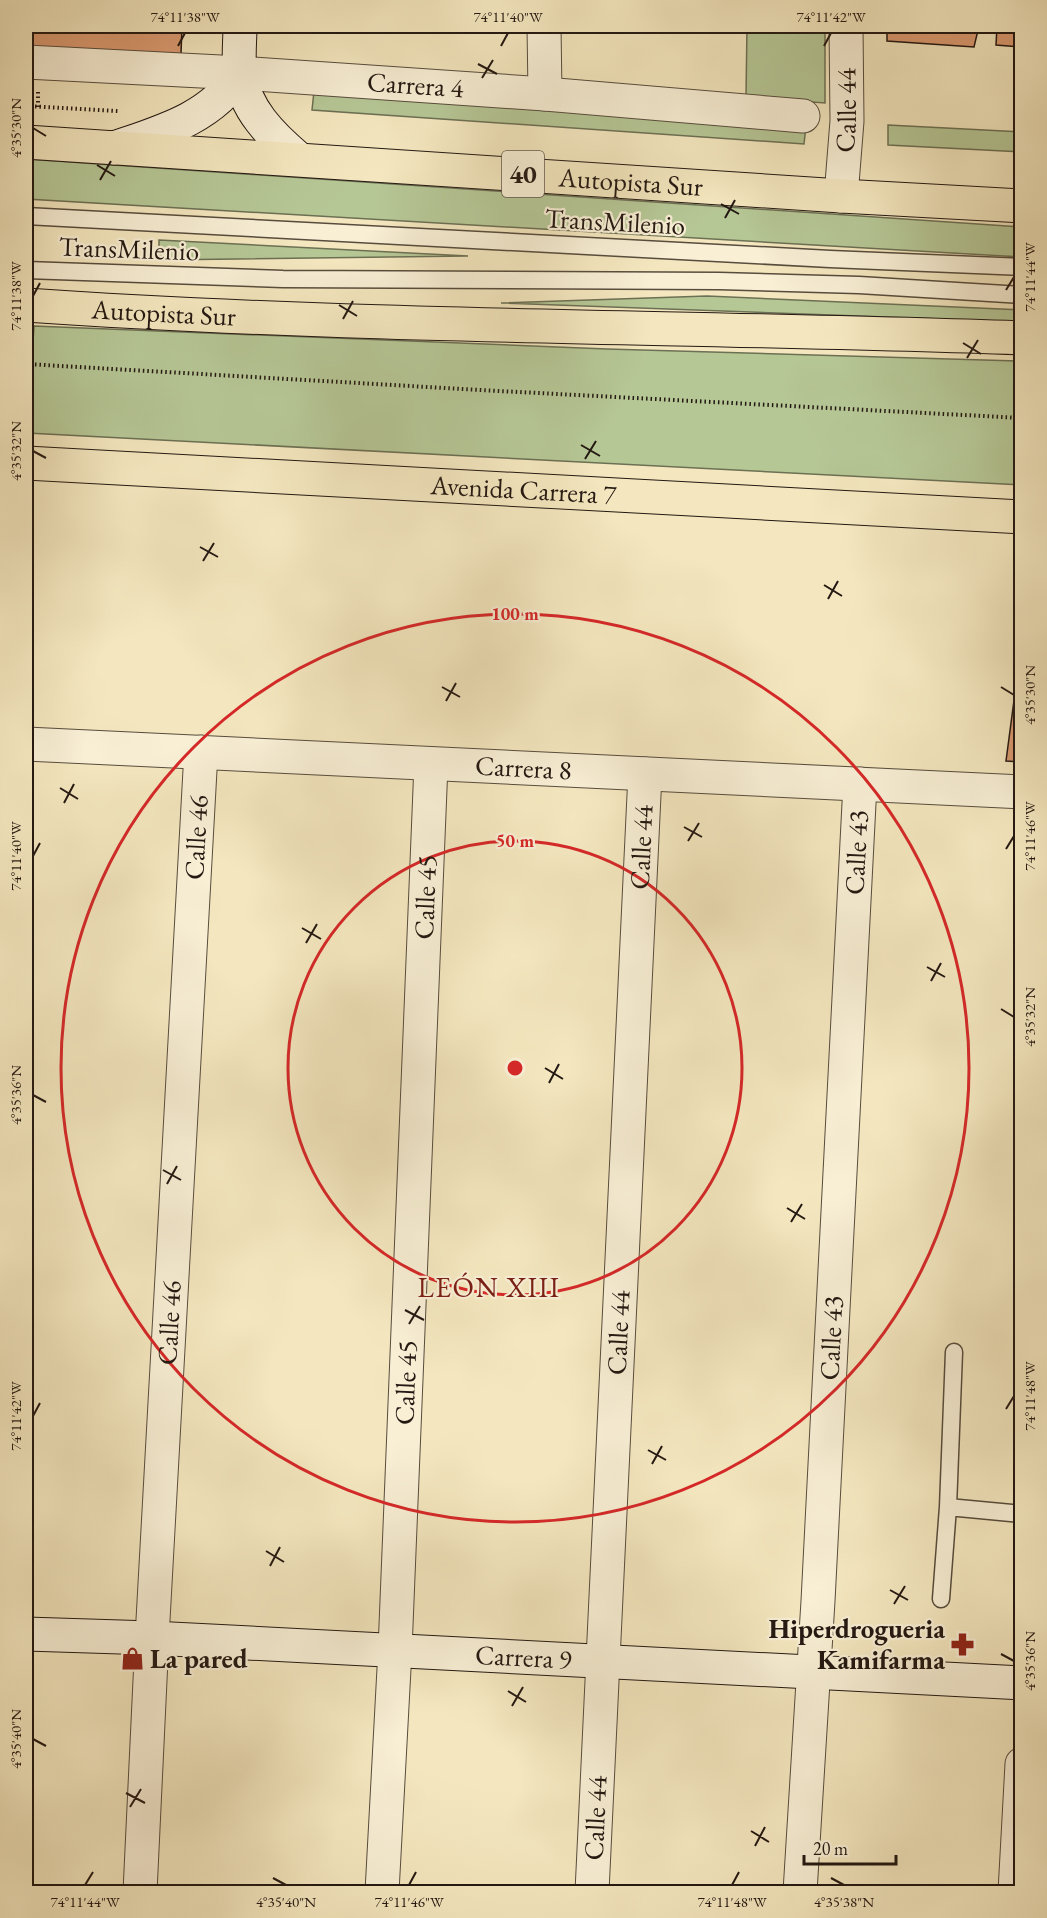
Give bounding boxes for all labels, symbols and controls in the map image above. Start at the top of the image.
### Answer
text: 74°11'38"W [150,7,220,26]
text: 74°11'40"W [473,7,543,26]
text: 74°11'42"W [796,7,866,26]
street label: Carrera 4 [366,64,466,105]
street label: Calle 44 [827,67,864,154]
text: 4°35'30"N [6,98,25,158]
road number: 40 [502,151,544,197]
street label: Autopista Sur [556,159,704,204]
street label: TransMilenio [544,200,686,243]
street label: TransMilenio [58,229,200,268]
text: 74°11'44"W [1020,242,1039,312]
text: 74°11'38"W [6,261,25,331]
street label: Autopista Sur [90,291,237,334]
text: 4°35'32"N [6,421,25,481]
street label: Avenida Carrera 7 [429,467,618,512]
text: 100 m [491,602,539,625]
text: 4°35'30"N [1020,665,1039,725]
street label: Carrera 8 [474,748,573,787]
street label: Calle 46 [176,794,216,881]
text: 74°11'46"W [1020,801,1039,871]
street label: Calle 44 [622,803,661,890]
street label: Calle 43 [836,809,876,896]
text: 74°11'40"W [6,821,25,891]
text: 50 m [496,829,534,852]
street label: Calle 45 [406,854,444,940]
text: 4°35'32"N [1020,987,1039,1047]
centre of rings [505,1058,525,1078]
text: 4°35'36"N [6,1065,25,1125]
district label: LEÓN XIII [417,1269,561,1305]
street label: Calle 46 [149,1279,189,1366]
street label: Calle 44 [599,1288,638,1376]
street label: Calle 43 [811,1295,851,1381]
street label: Calle 45 [386,1339,425,1426]
text: 74°11'48"W [1020,1361,1039,1431]
text: 74°11'42"W [6,1381,25,1451]
place label: Hiperdrogueria Kamifarma [768,1611,945,1677]
text: 4°35'36"N [1020,1631,1039,1691]
pharmacy icon: Hiperdrogueria Kamifarma [950,1632,976,1658]
street label: Carrera 9 [474,1637,573,1677]
place label: La pared [150,1641,248,1676]
shop icon: La pared [119,1646,145,1672]
text: 4°35'40"N [6,1709,25,1769]
street label: Calle 44 [576,1774,615,1861]
scale bar [804,1828,896,1866]
text: 20 m [813,1837,848,1860]
text: 74°11'44"W [50,1892,120,1911]
text: 4°35'40"N [256,1892,316,1911]
text: 74°11'46"W [374,1892,444,1911]
text: 74°11'48"W [697,1892,767,1911]
text: 4°35'38"N [814,1892,874,1911]

